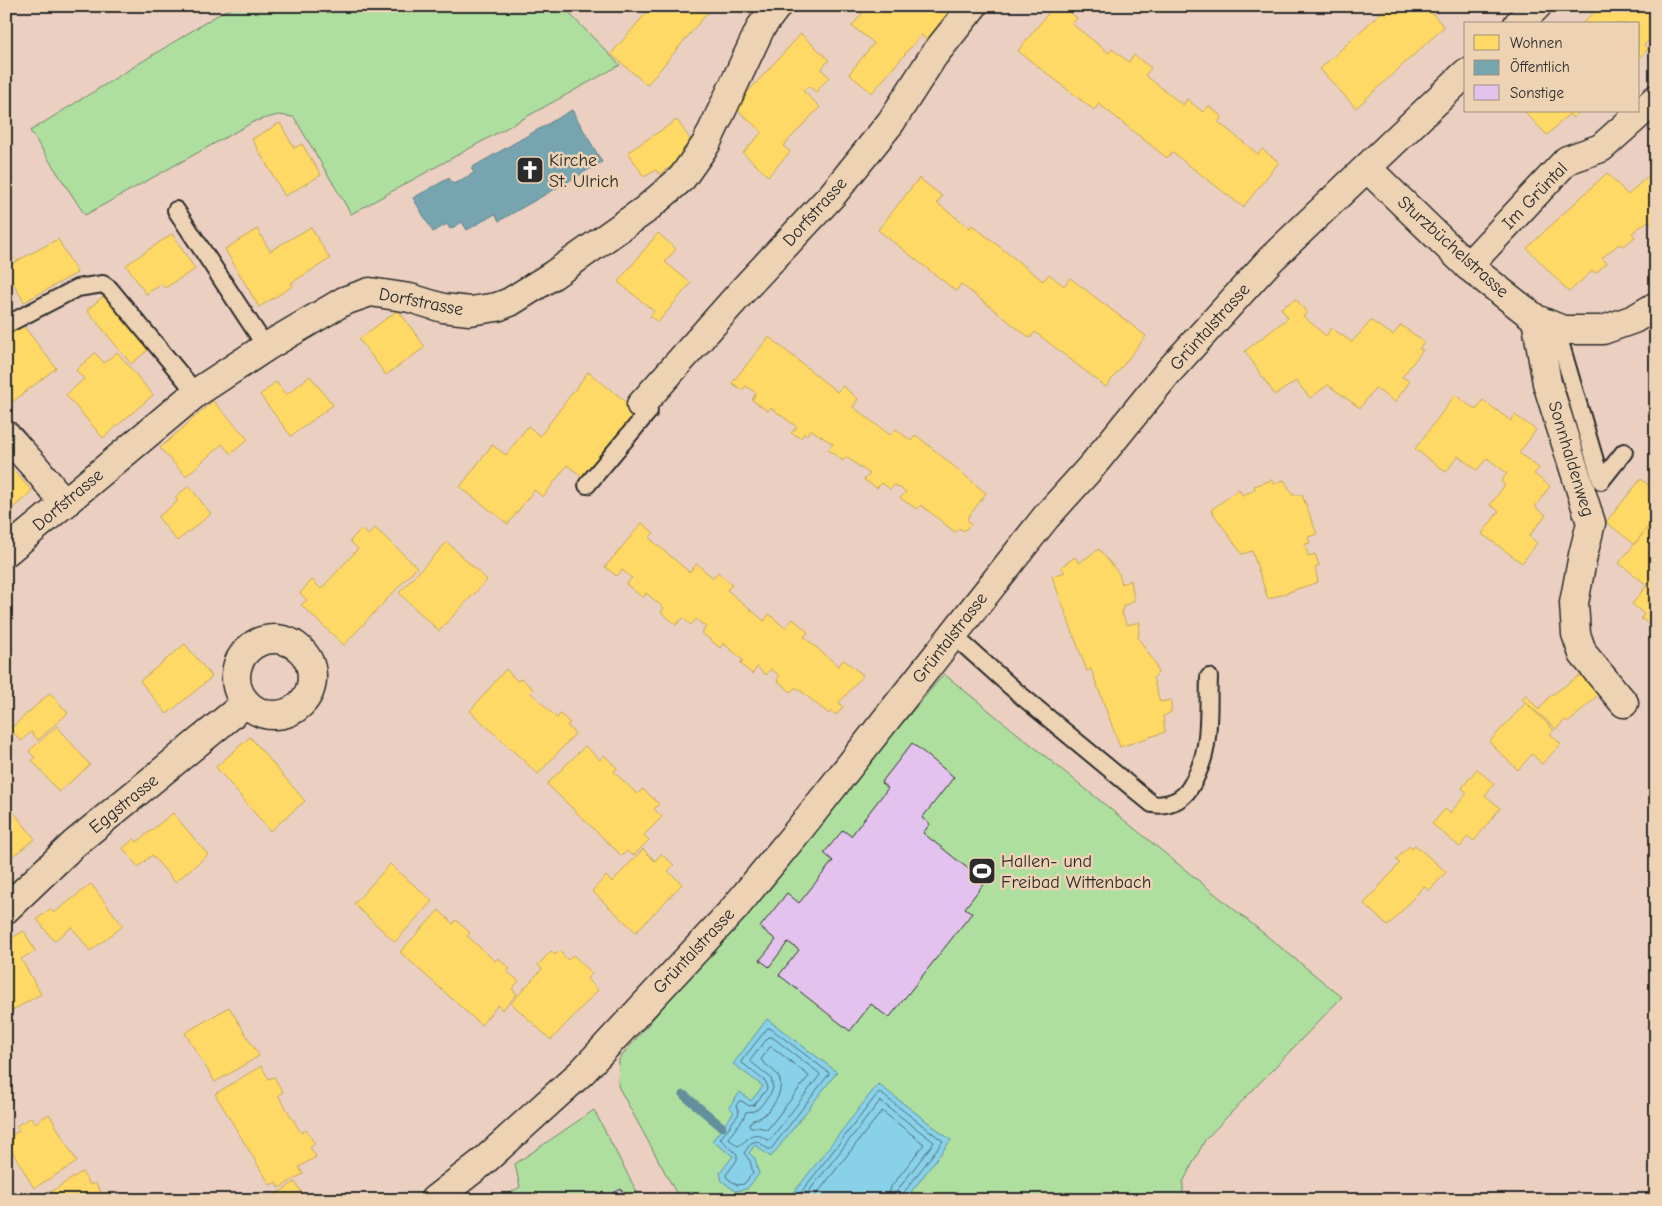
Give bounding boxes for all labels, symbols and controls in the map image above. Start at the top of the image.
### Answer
legend [1464,22,1640,112]
text: Wohnen [1510,34,1563,52]
text: Öffentlich [1510,58,1570,76]
text: Sonstige [1510,84,1564,102]
place label: Kirche St. Ulrich [549,150,619,192]
church icon: Kirche St. Ulrich [515,155,545,185]
street label: Im Grüntal [1498,158,1572,234]
street label: Dorfstrasse [779,173,851,251]
street label: Sturzbüchelstrasse [1393,192,1513,302]
street label: Grüntalstrasse [1165,279,1255,375]
street label: Dorfstrasse [377,284,465,320]
street label: Sonnhaldenweg [1543,399,1599,519]
street label: Dorfstrasse [28,464,108,536]
street label: Grüntalstrasse [908,588,992,688]
street label: Eggstrasse [85,770,163,838]
place label: Hallen- und Freibad Wittenbach [1001,851,1151,893]
sports icon: Hallen- und Freibad Wittenbach [967,856,997,886]
street label: Grüntalstrasse [649,904,739,998]

